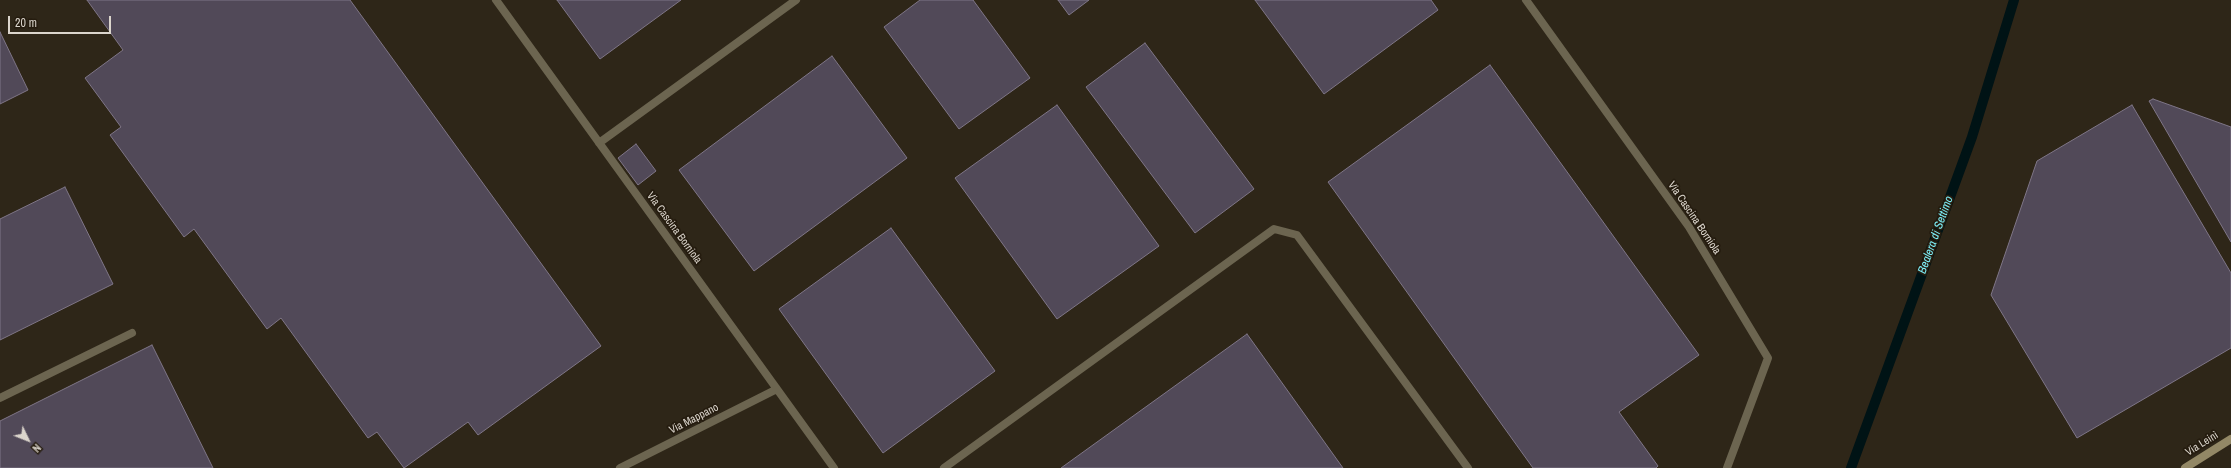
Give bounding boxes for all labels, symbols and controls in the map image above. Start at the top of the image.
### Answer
scale bar [10,8,113,34]
text: 20 m [15,15,37,31]
street label: Via Cascina Borniola [1665,179,1723,257]
street label: Via Cascina Borniola [644,190,704,266]
water label: Bealera di Settimo [1915,194,1957,276]
street label: Via Mappano [667,401,721,437]
north arrow [8,420,48,460]
street label: Via Leinì [2183,429,2221,459]
text: N [29,441,44,455]

